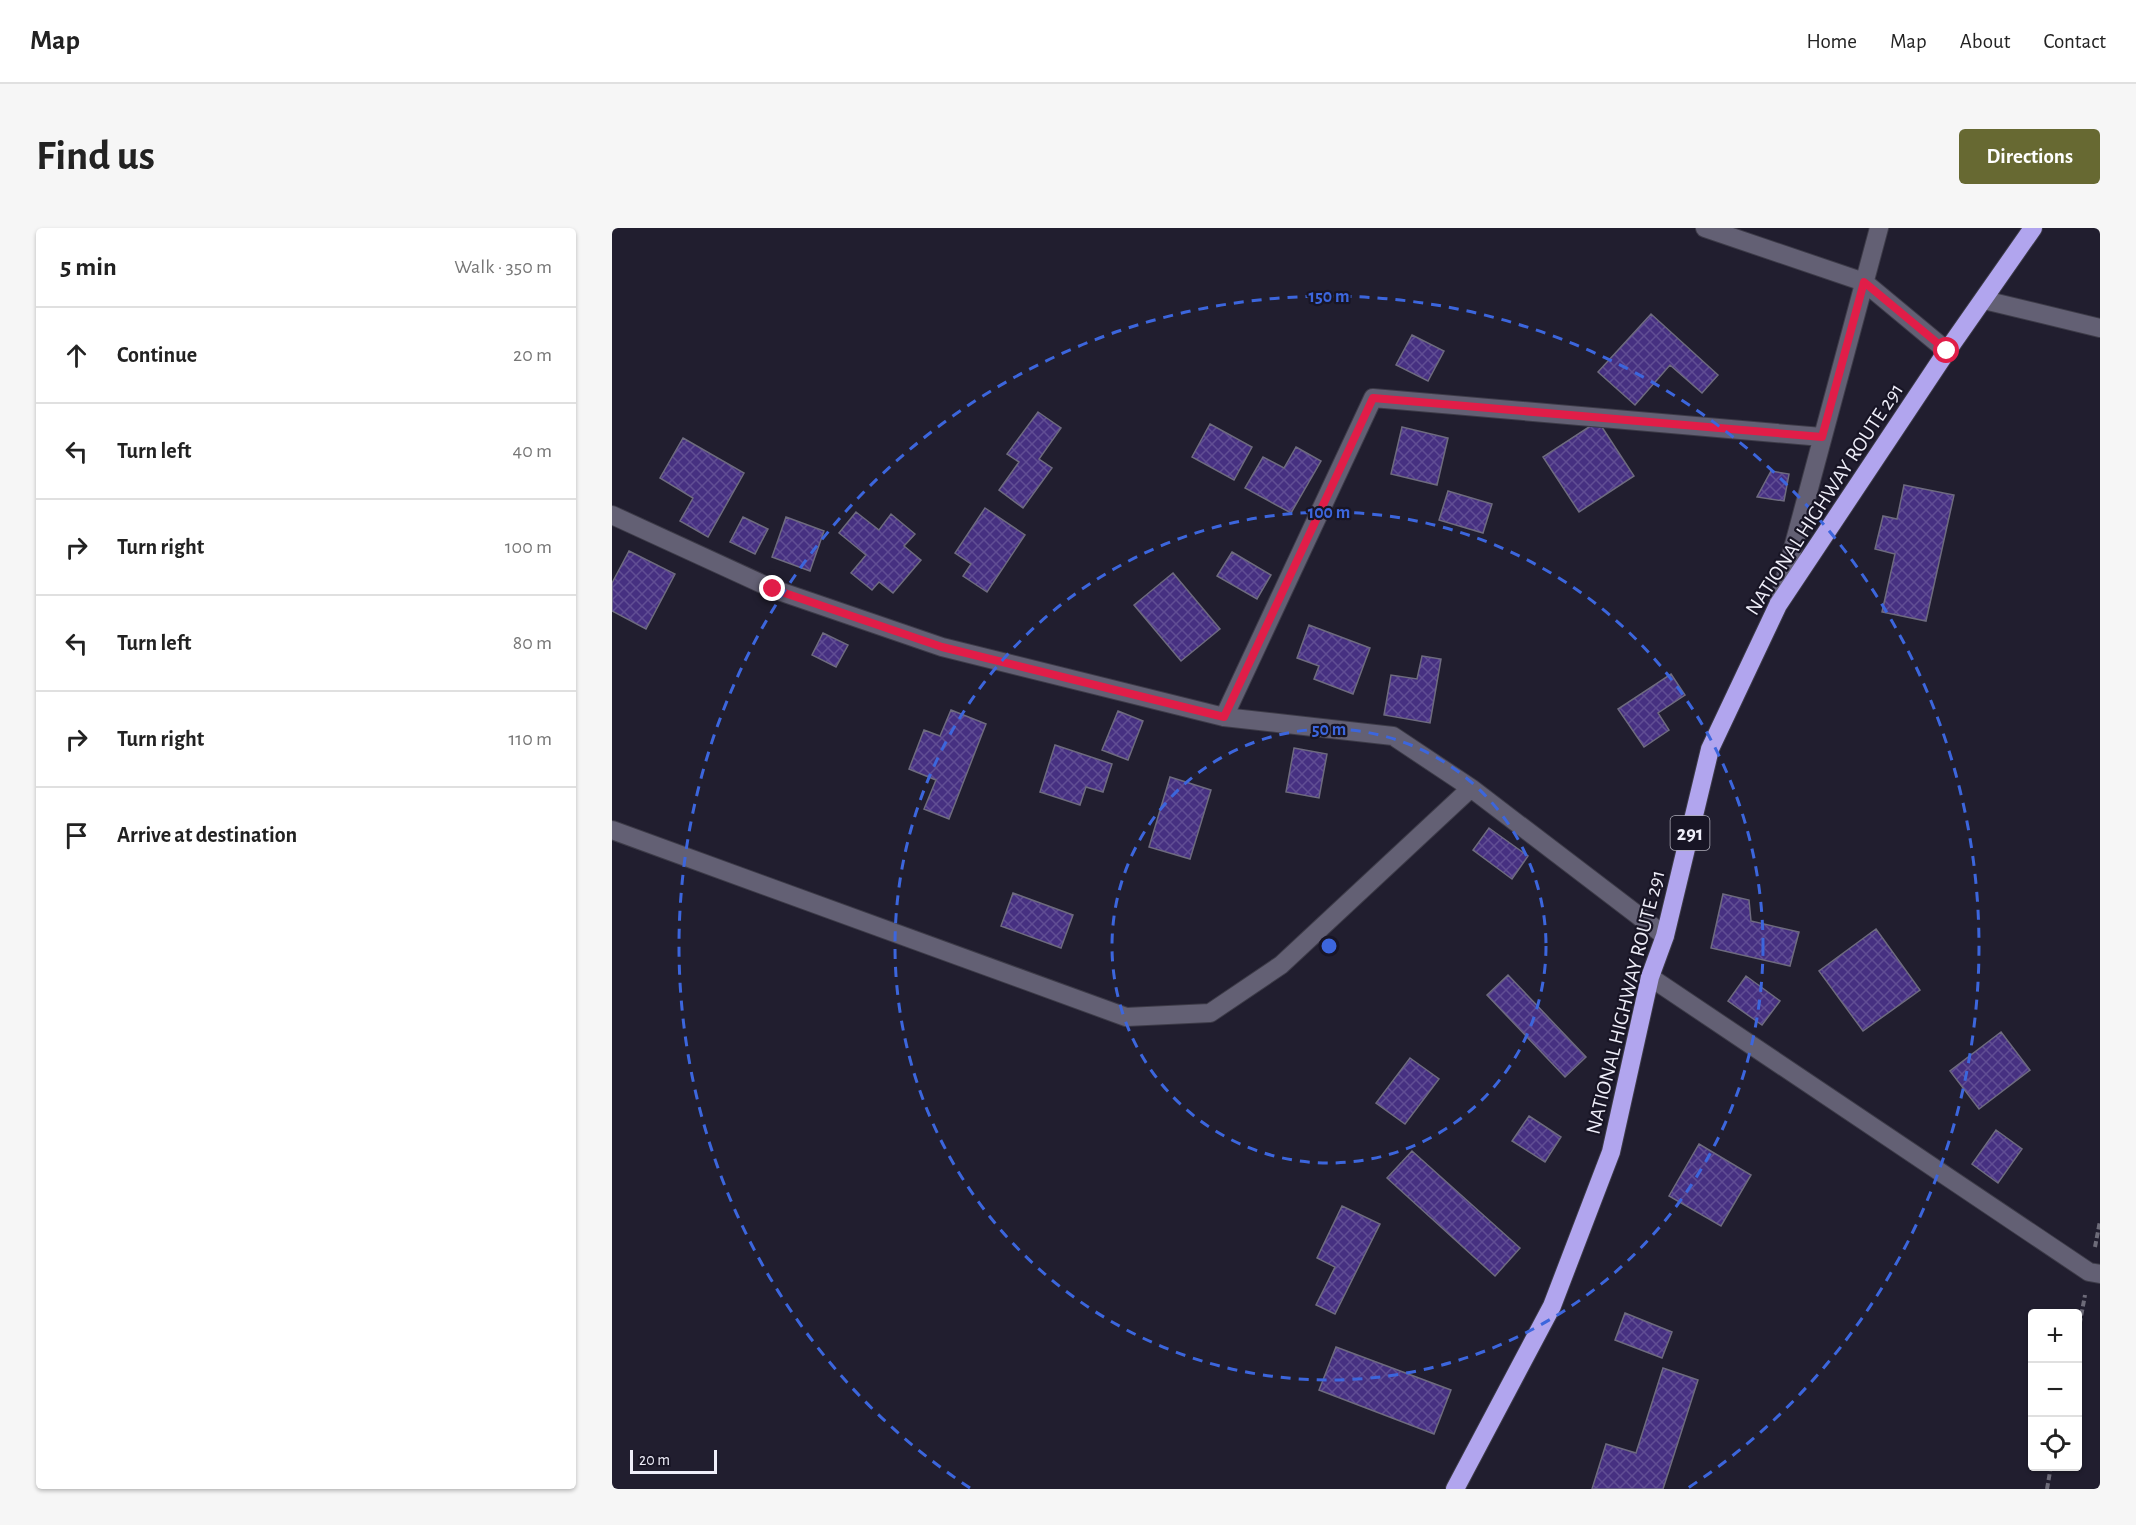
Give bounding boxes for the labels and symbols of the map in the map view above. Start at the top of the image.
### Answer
text: 150 m [1309,288,1349,306]
route start [1933,337,1959,363]
street label: NATIONAL HIGHWAY ROUTE 291 [1742,380,1907,619]
text: 100 m [1308,504,1350,522]
route end [759,575,785,601]
text: 50 m [1312,721,1346,739]
road number: 291 [1670,816,1710,850]
street label: NATIONAL HIGHWAY ROUTE 291 [1582,868,1669,1136]
centre of rings [1319,936,1339,956]
scale bar [630,1447,717,1474]

